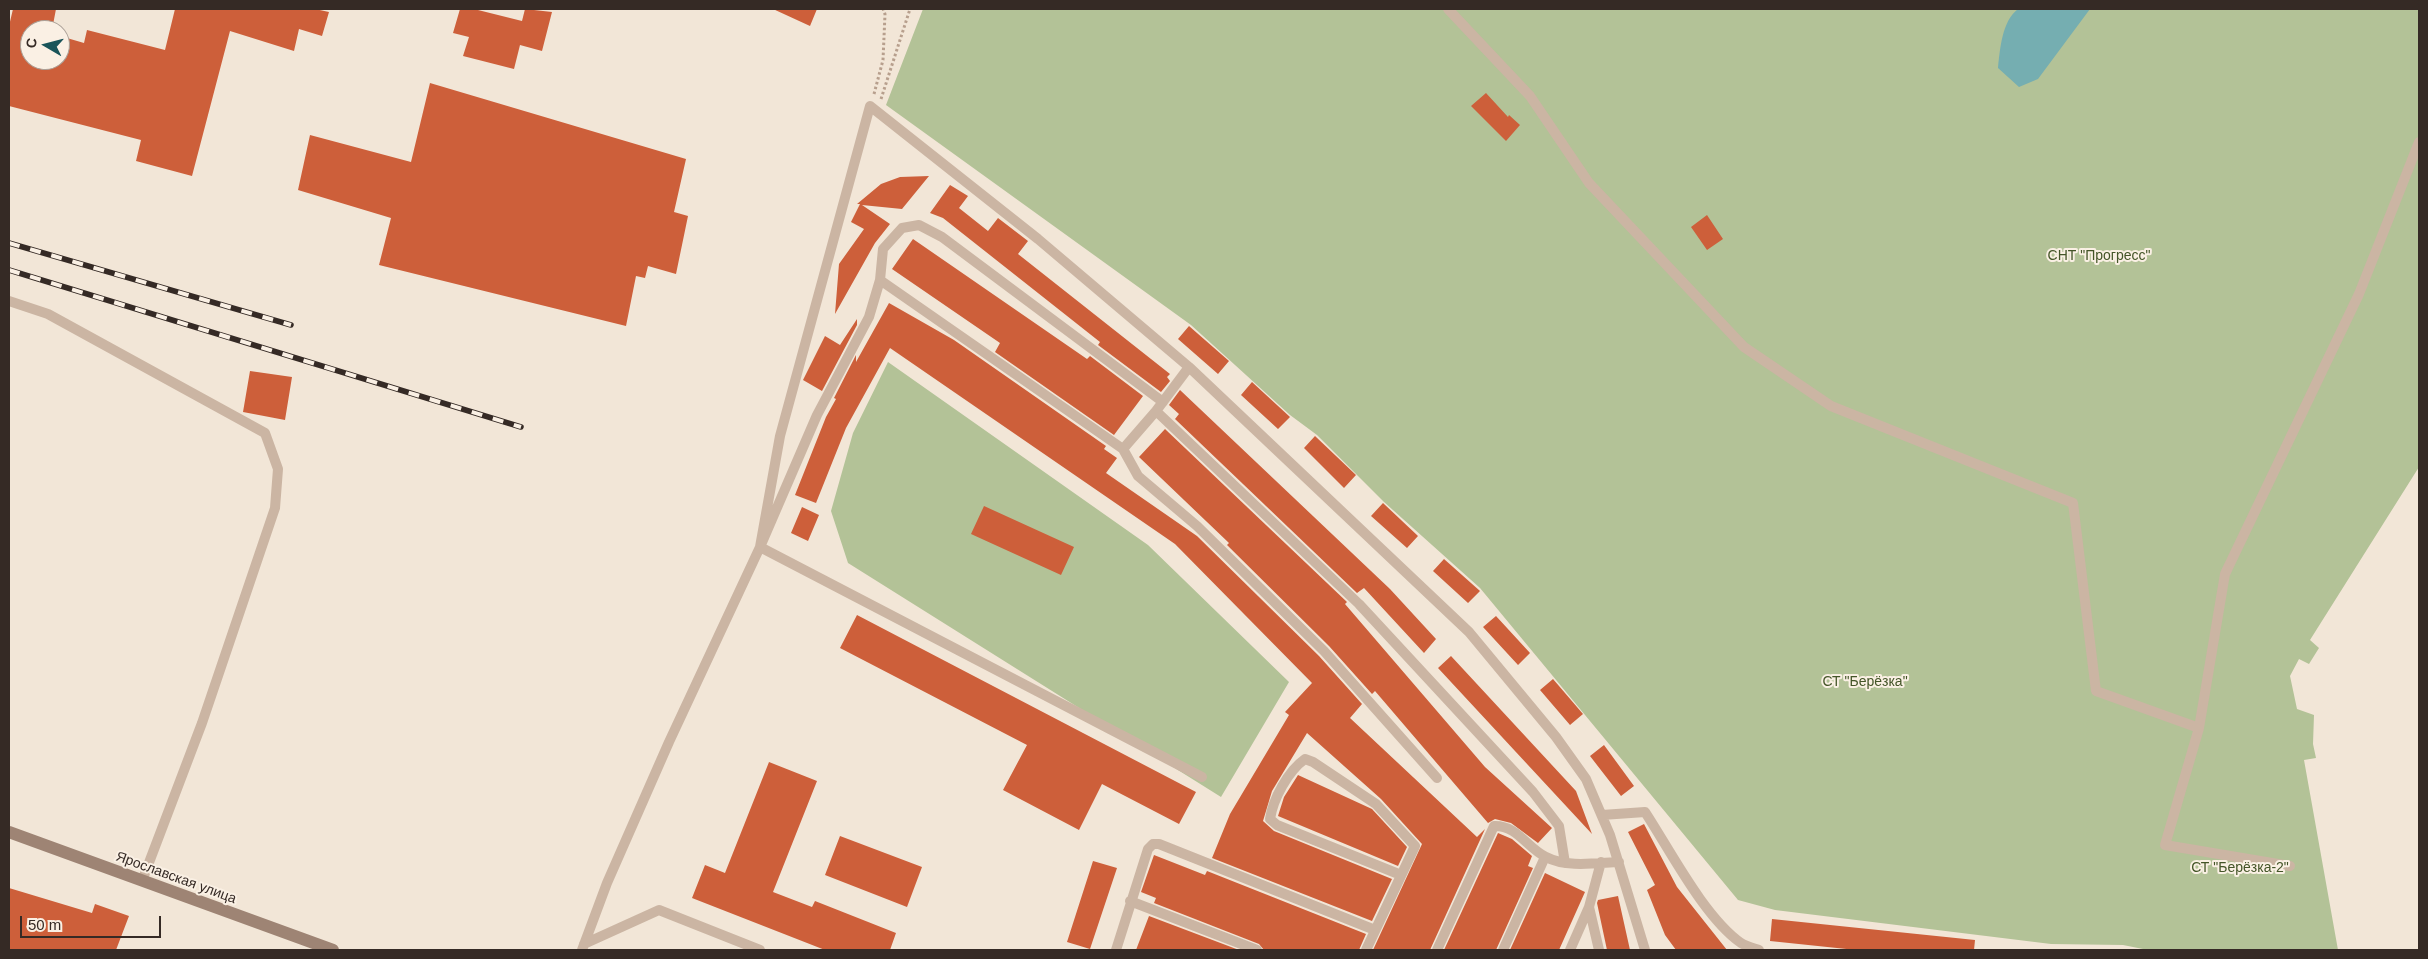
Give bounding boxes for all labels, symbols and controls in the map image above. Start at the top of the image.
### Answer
north arrow [20,20,70,70]
text: С [23,37,40,49]
park label: СНТ "Прогресс" [2048,248,2150,264]
park label: СТ "Берёзка" [1822,674,1908,690]
street label: Ярославская улица [113,848,239,908]
park label: СТ "Берёзка-2" [2191,860,2289,876]
scale bar [22,906,164,938]
text: 50 m [28,916,61,933]

